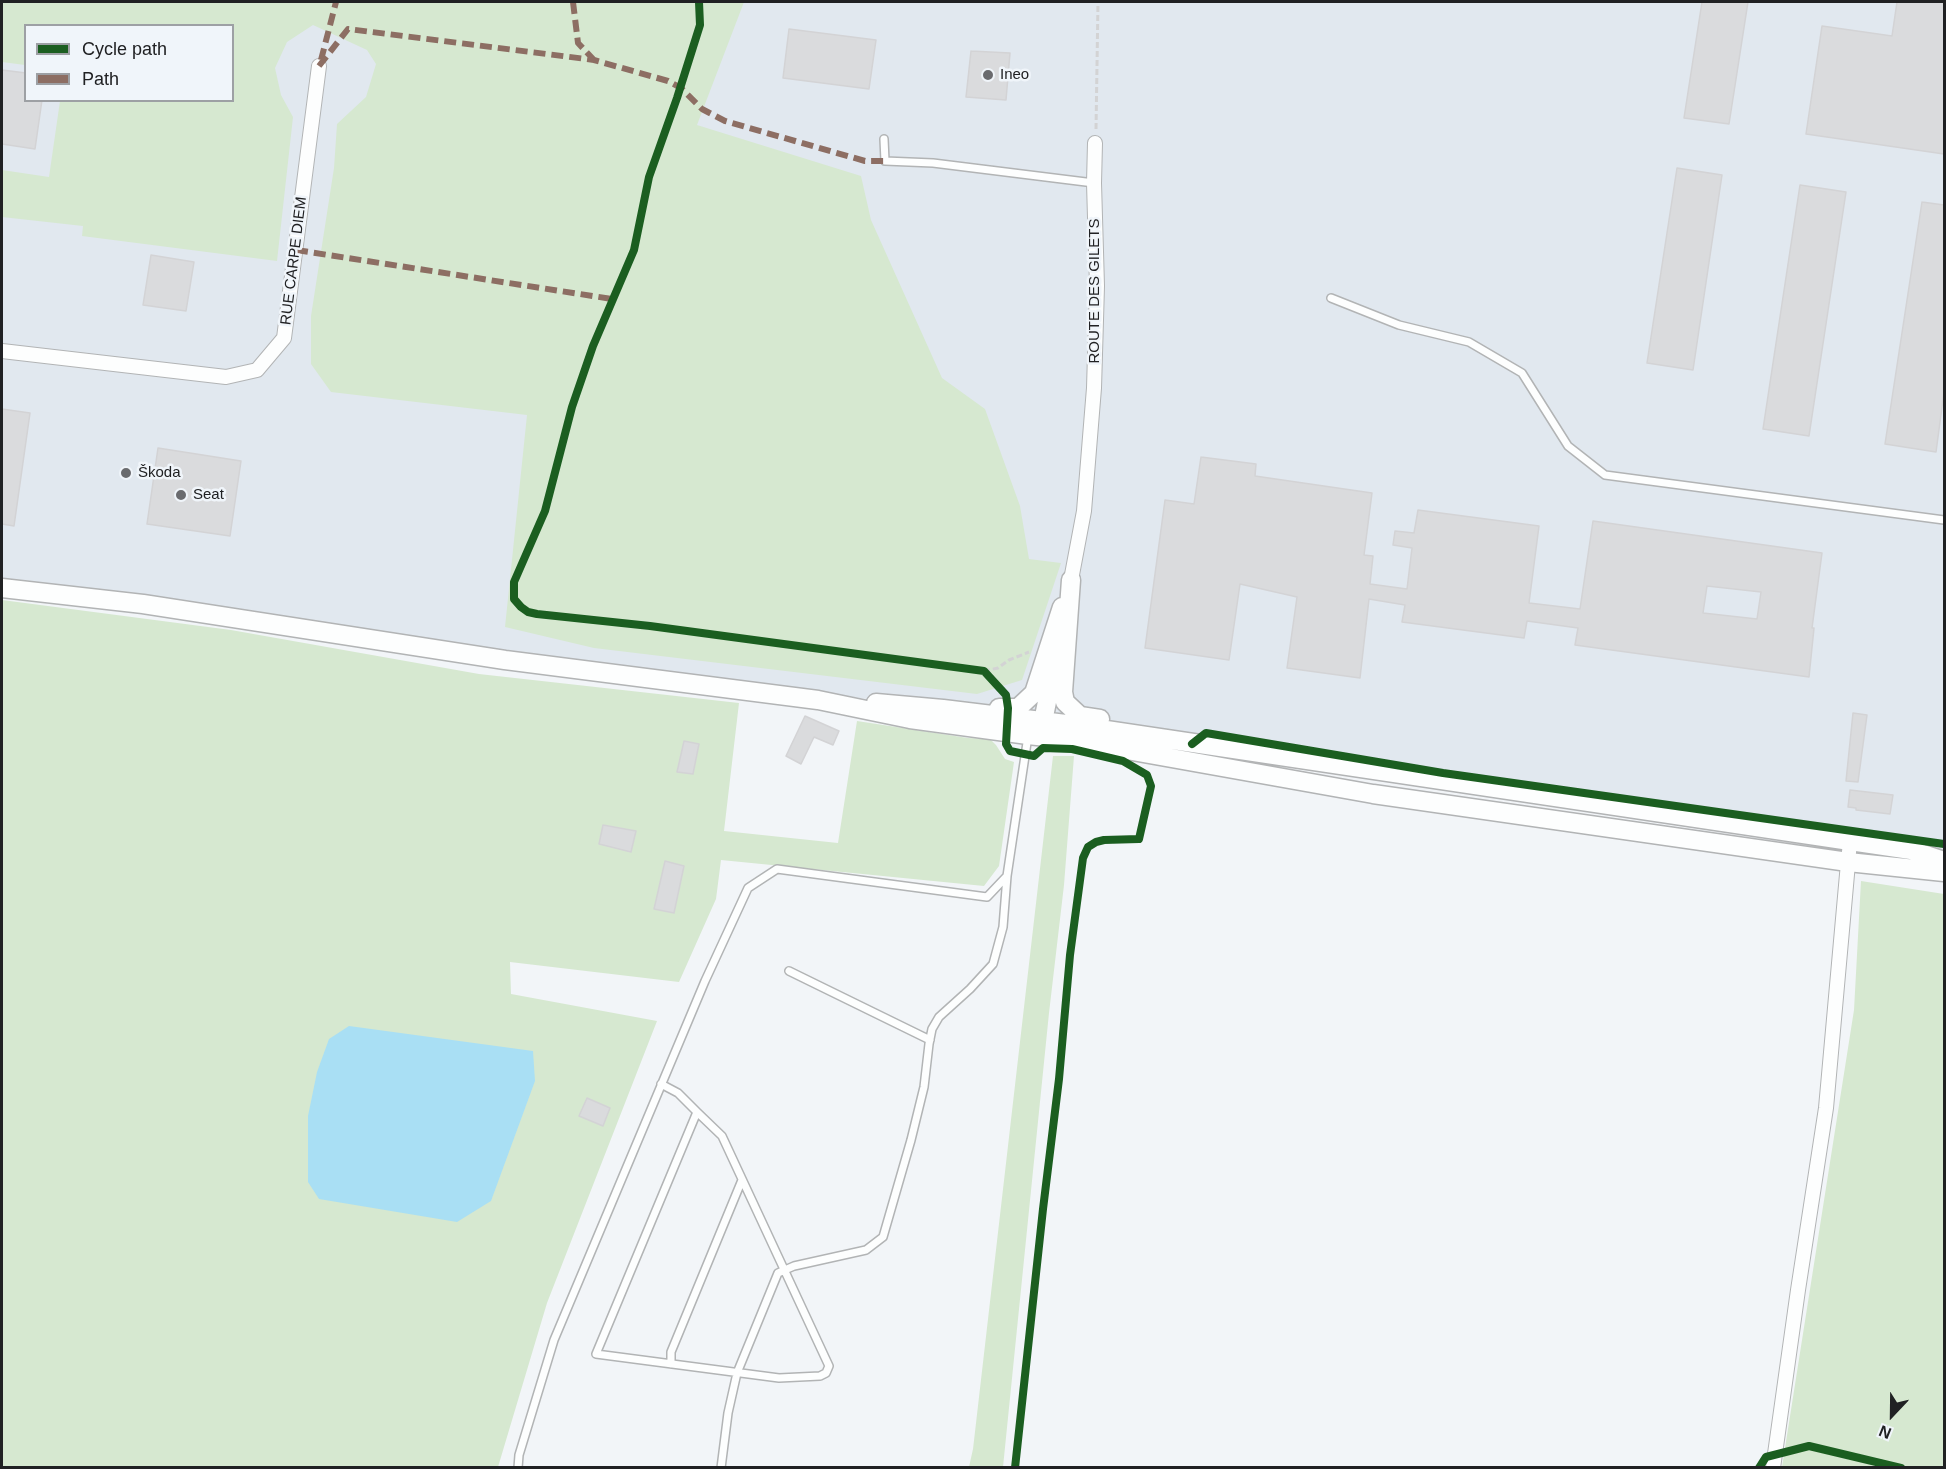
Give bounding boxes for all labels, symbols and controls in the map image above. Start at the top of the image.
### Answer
legend [24,24,234,102]
text: Cycle path [82,39,167,59]
place label: Ineo [1000,66,1029,84]
marker: Ineo [981,68,995,82]
text: Path [82,69,119,89]
street label: RUE CARPE DIEM [277,196,311,326]
street label: ROUTE DES GILETS [1086,218,1104,364]
place label: Škoda [138,464,181,482]
marker: Škoda [119,466,133,480]
place label: Seat [193,486,224,504]
marker: Seat [174,488,188,502]
north arrow [1862,1385,1922,1445]
text: N [1877,1422,1894,1442]

